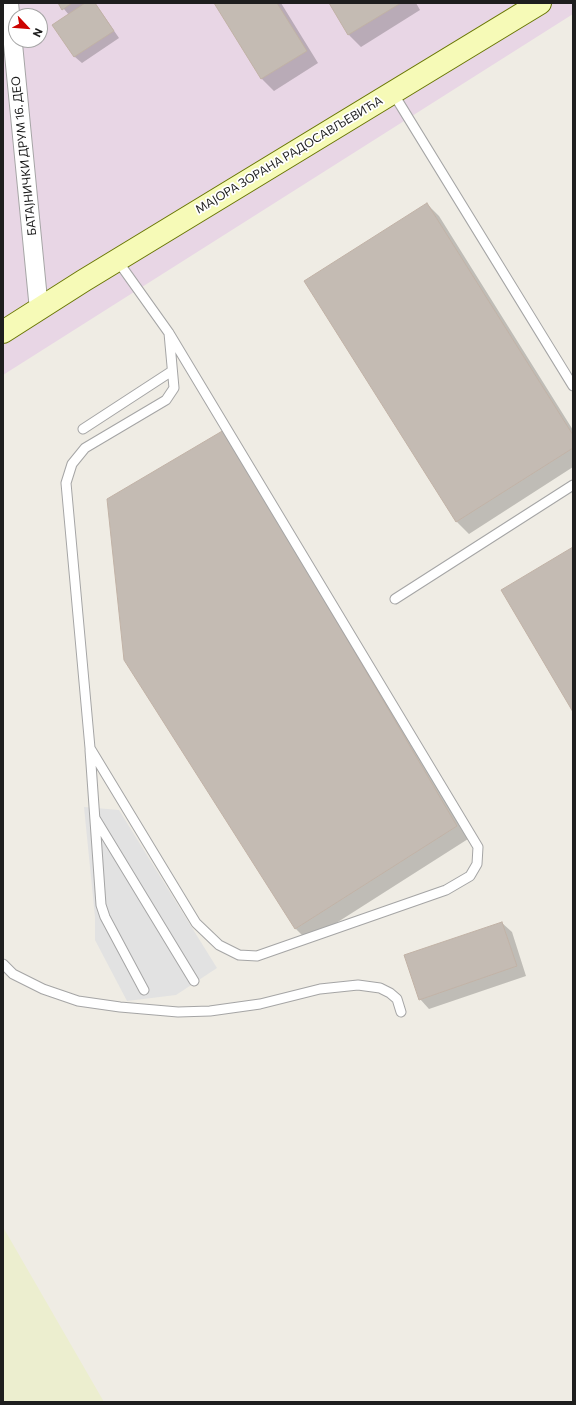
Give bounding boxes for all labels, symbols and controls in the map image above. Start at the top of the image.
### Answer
north arrow [8,8,48,48]
text: N [31,26,46,40]
street label: БАТАЈНИЧКИ ДРУМ 16. ДЕО [8,76,40,236]
street label: МАЈОРА ЗОРАНА РАДОСАВЉЕВИЋА [193,93,385,217]

